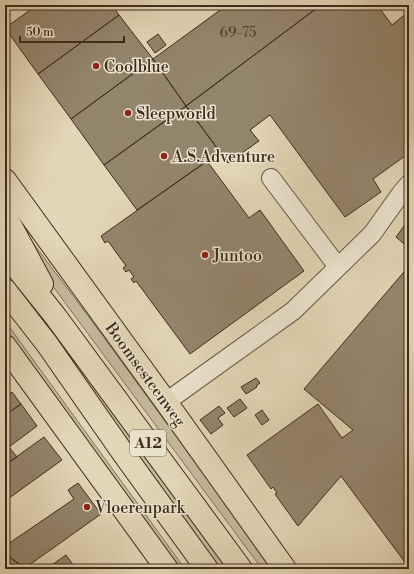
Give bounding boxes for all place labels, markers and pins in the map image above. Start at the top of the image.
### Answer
place label: Coolblue [104,57,169,77]
marker: Coolblue [91,61,101,71]
place label: Sleepworld [136,104,216,124]
marker: Sleepworld [123,108,133,118]
place label: A.S.Adventure [171,147,275,167]
marker: A.S.Adventure [159,151,169,161]
place label: Juntoo [212,246,262,266]
marker: Juntoo [200,250,210,260]
place label: Vloerenpark [94,498,187,518]
marker: Vloerenpark [82,502,92,512]

